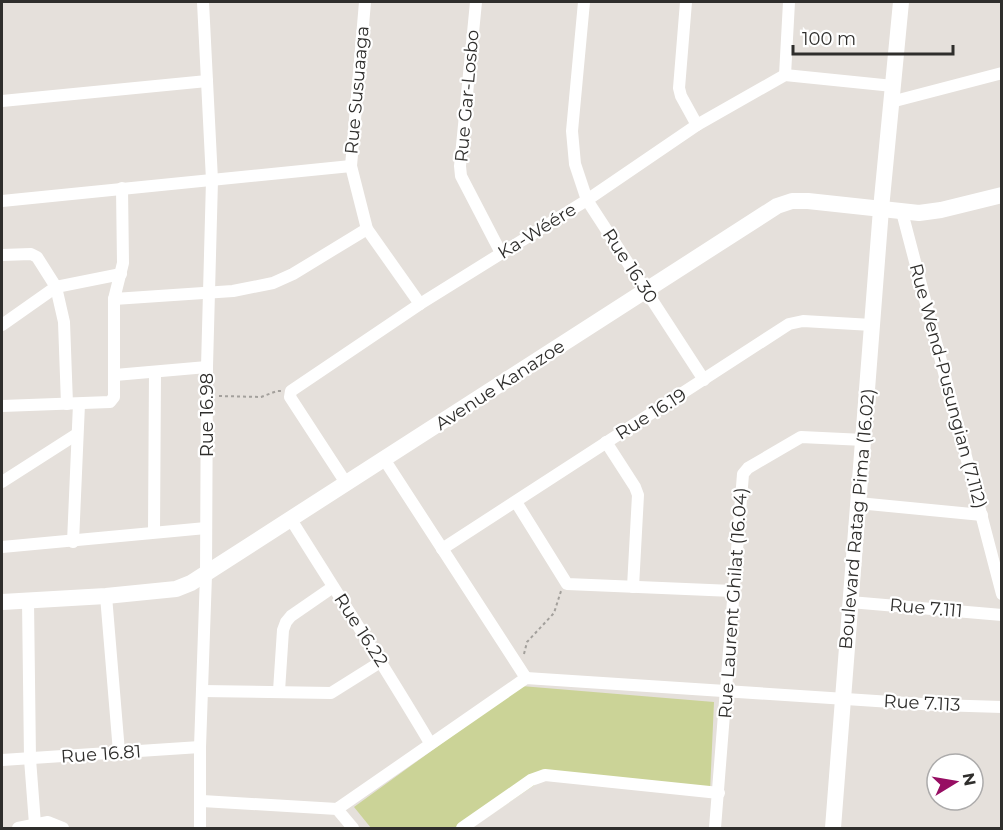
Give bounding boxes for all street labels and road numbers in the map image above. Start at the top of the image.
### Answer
street label: Rue Susuaaga [340,25,374,155]
street label: Rue Gar-Losbo [450,29,484,163]
street label: Ka-Wéére [494,198,580,264]
street label: Rue 16.30 [598,225,662,307]
street label: Rue Wend-Pusungian (7.112) [905,261,991,511]
street label: Avenue Kanazoe [431,335,569,435]
street label: Rue 16.98 [196,373,218,457]
street label: Rue 16.19 [612,384,691,444]
street label: Boulevard Ratag Pima (16.02) [835,387,879,651]
street label: Rue Laurent Ghilat (16.04) [714,487,752,719]
street label: Rue 16.22 [329,589,393,671]
street label: Rue 7.111 [888,594,964,622]
street label: Rue 7.113 [883,690,961,716]
street label: Rue 16.81 [60,740,142,768]

